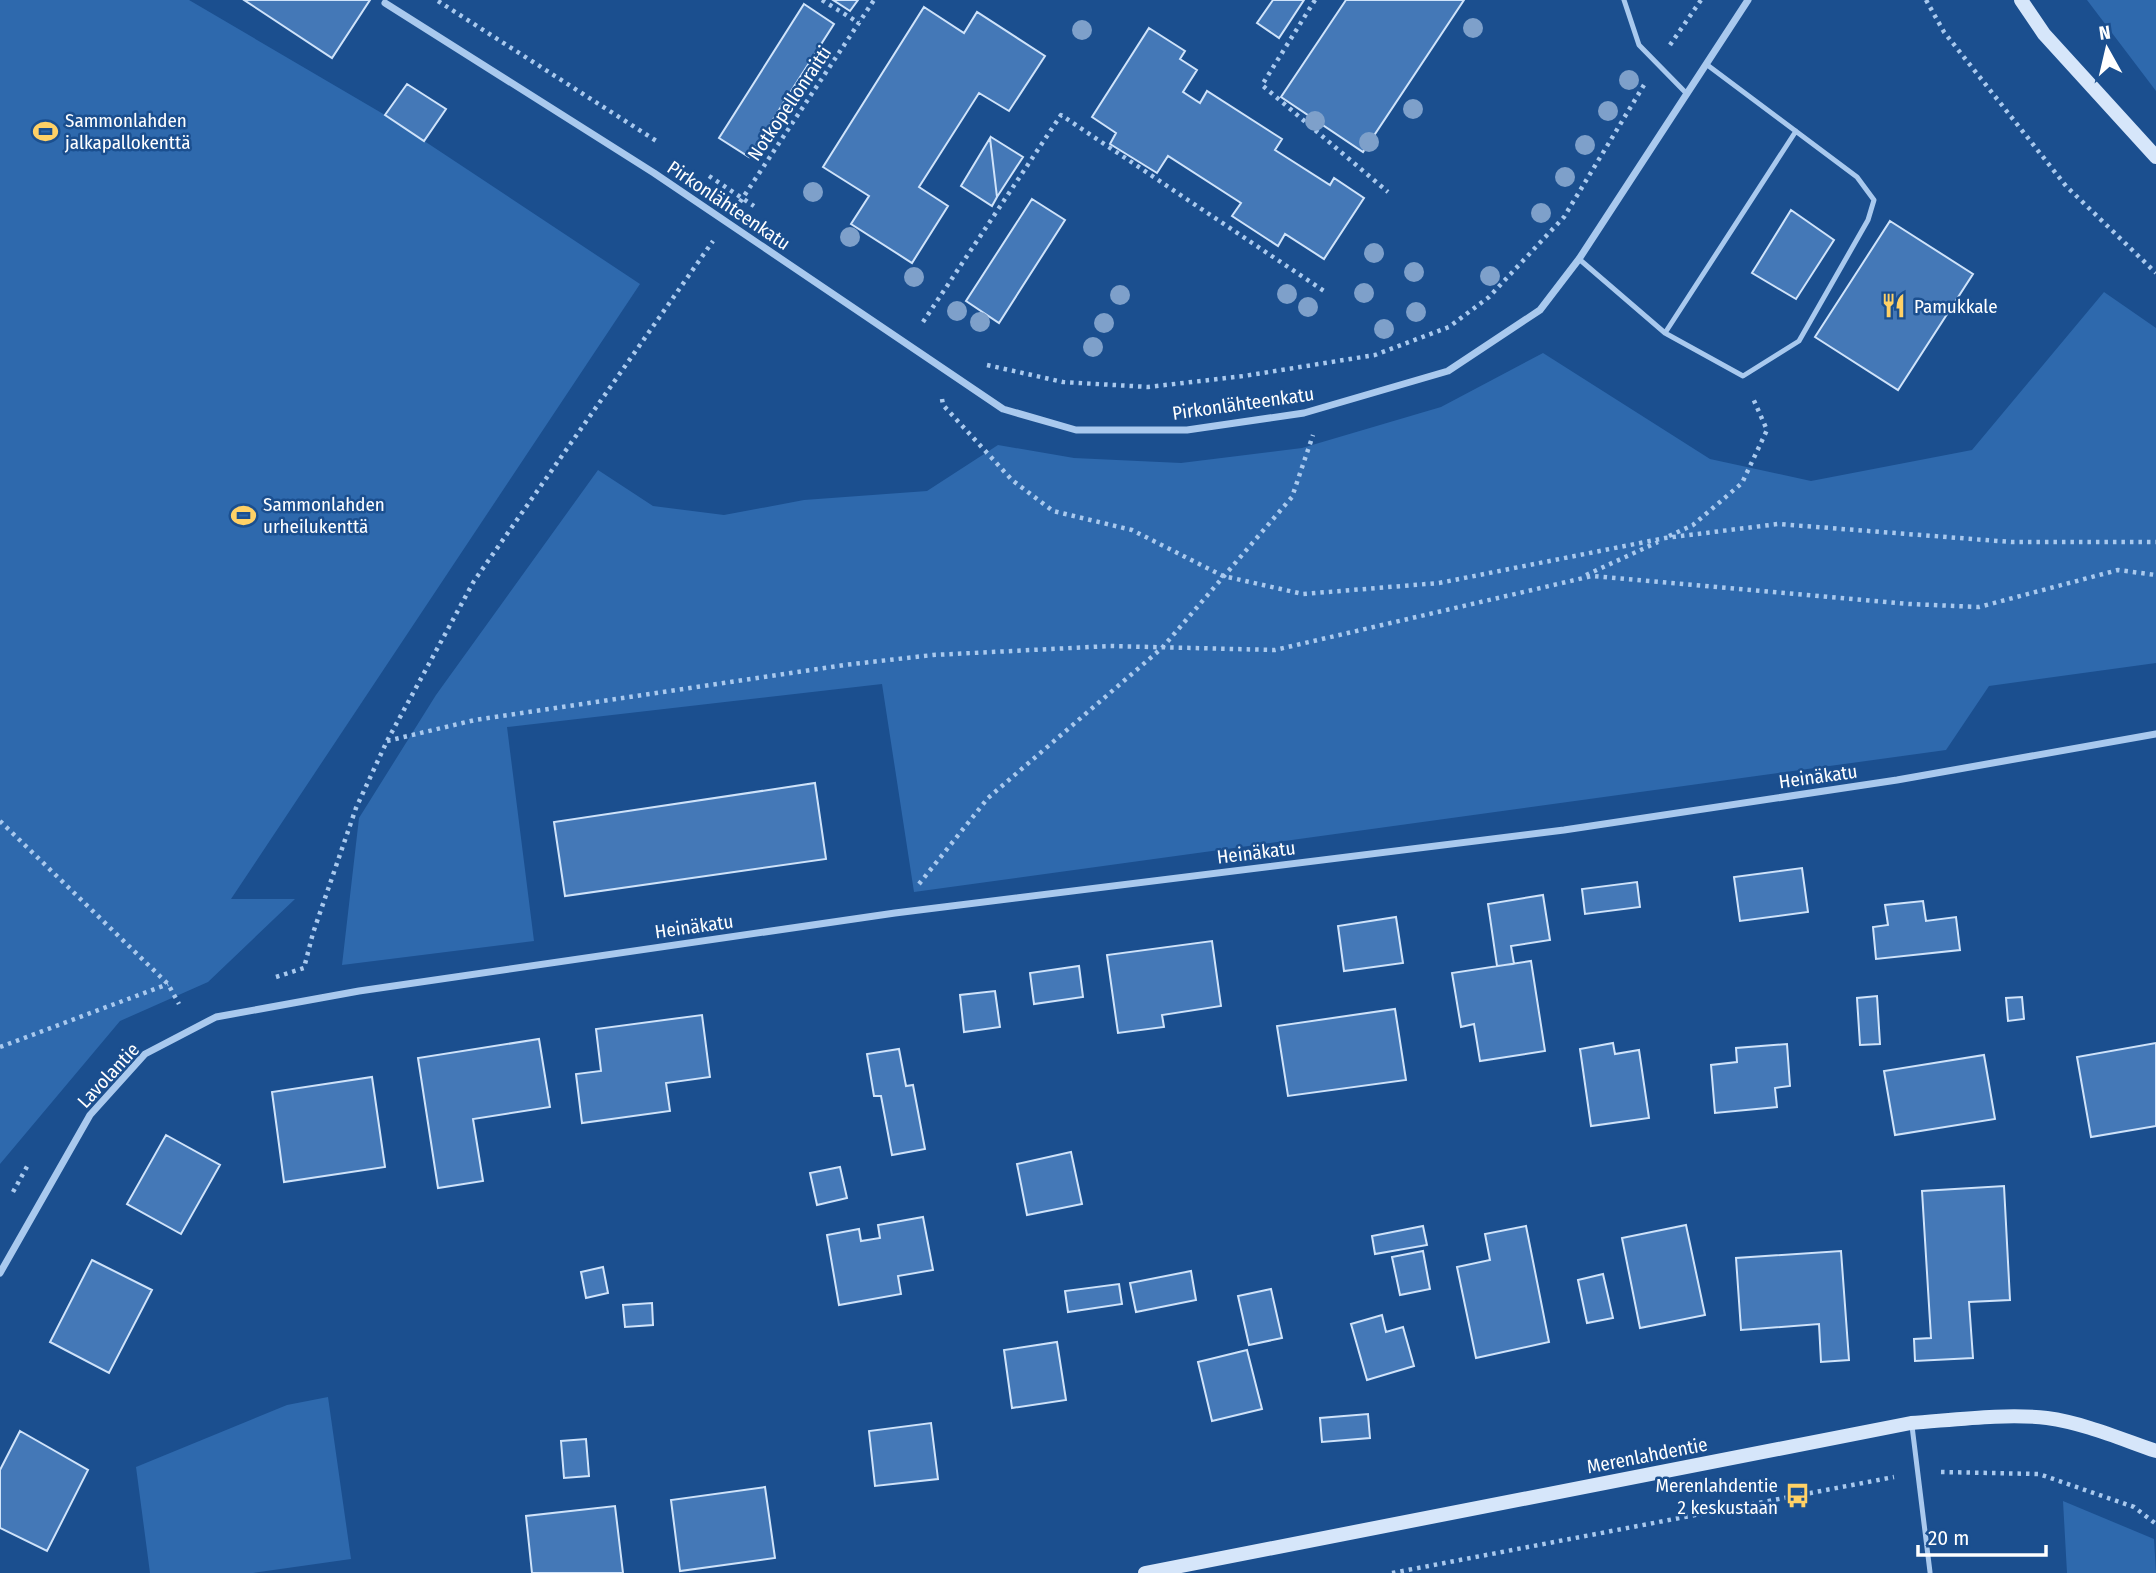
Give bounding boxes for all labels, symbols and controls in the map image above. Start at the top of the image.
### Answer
north arrow [2072,14,2142,84]
text: N [2097,20,2112,45]
street label: Notkopellonraitti [743,42,836,165]
place label: Sammonlahden jalkapallokenttä [64,109,190,154]
sports icon: Sammonlahden jalkapallokenttä [31,117,59,145]
street label: Pirkonlähteenkatu [663,156,794,255]
restaurant icon: Pamukkale [1880,292,1908,320]
place label: Pamukkale [1914,295,1998,318]
street label: Pirkonlähteenkatu [1171,382,1315,425]
place label: Sammonlahden urheilukenttä [263,493,385,538]
sports icon: Sammonlahden urheilukenttä [229,501,257,529]
street label: Heinäkatu [1777,760,1859,793]
street label: Heinäkatu [1215,836,1297,869]
street label: Heinäkatu [653,910,735,943]
street label: Lavolantie [73,1038,144,1113]
street label: Merenlahdentie [1585,1433,1709,1478]
place label: Merenlahdentie 2 keskustaan [1655,1474,1778,1519]
bus stop icon: Merenlahdentie 2 keskustaan [1784,1482,1812,1510]
scale bar [1918,1514,2046,1558]
text: 20 m [1928,1525,1969,1551]

